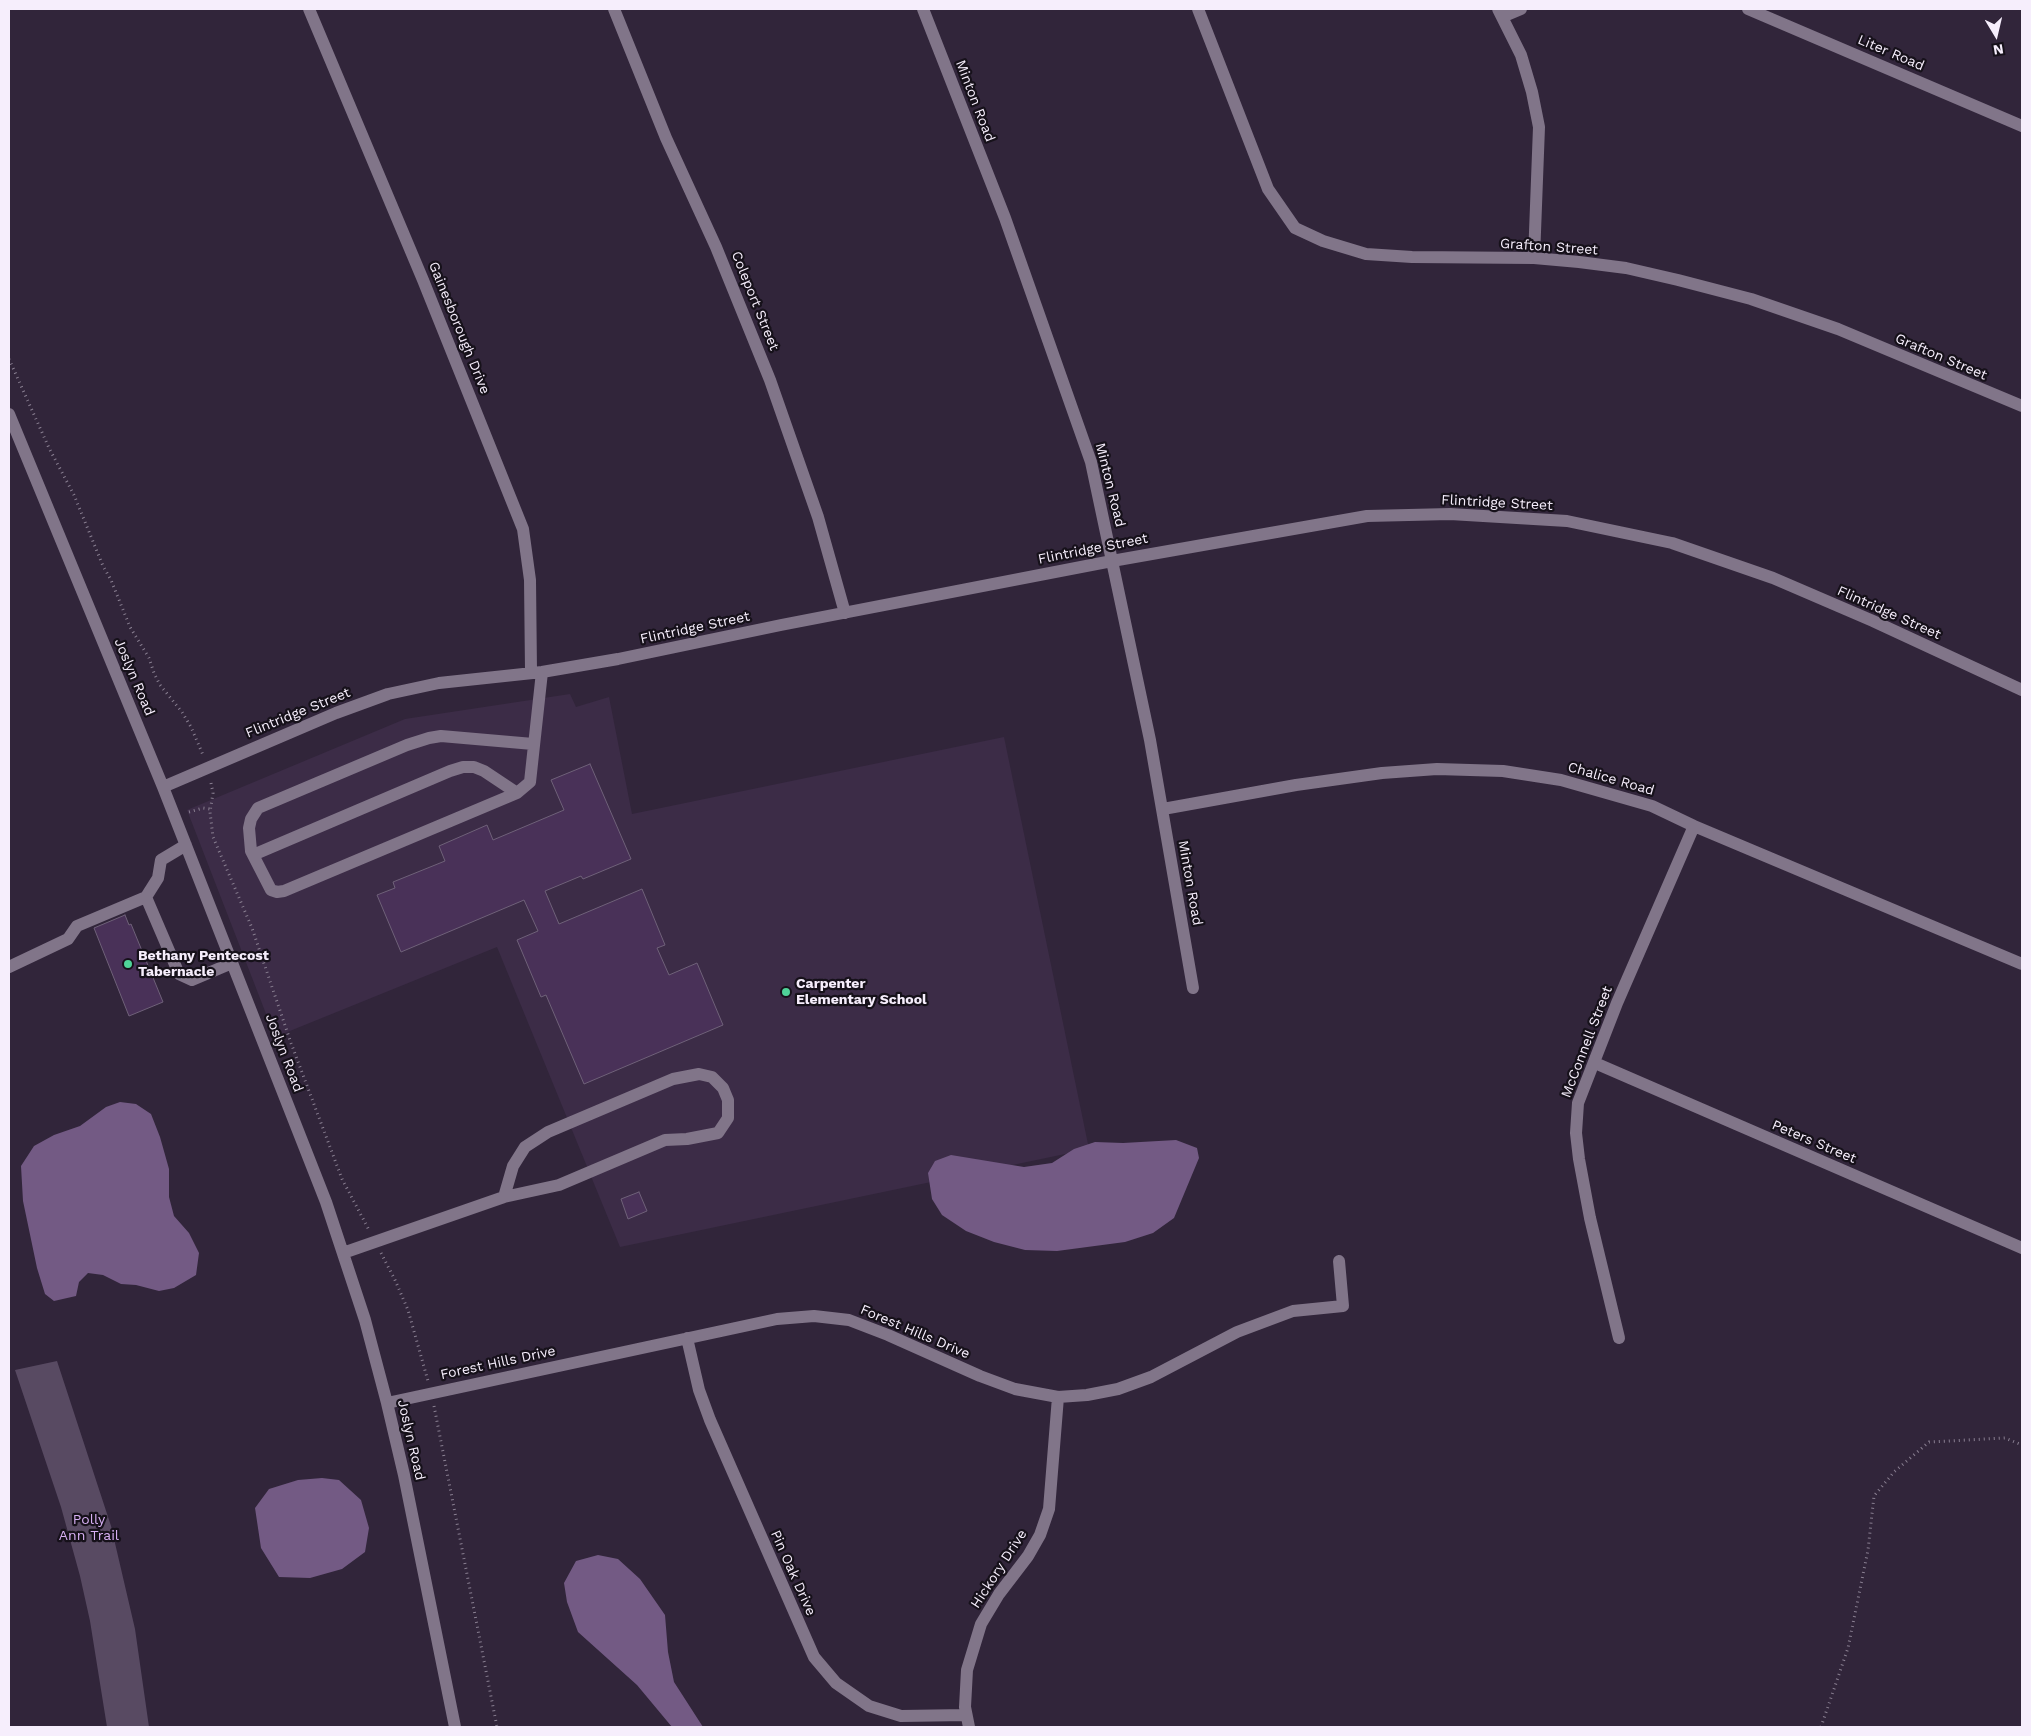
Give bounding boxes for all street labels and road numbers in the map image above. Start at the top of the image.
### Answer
street label: Liter Road [1855,31,1927,75]
street label: Minton Road [952,58,998,144]
street label: Grafton Street [1499,235,1599,259]
street label: Coleport Street [727,249,783,353]
street label: Gainesborough Drive [425,259,493,397]
street label: Grafton Street [1893,330,1989,384]
street label: Minton Road [1091,441,1129,529]
street label: Flintridge Street [1441,492,1553,514]
street label: Flintridge Street [1037,530,1149,568]
street label: Flintridge Street [1835,583,1943,643]
street label: Flintridge Street [639,608,751,648]
street label: Joslyn Road [110,636,158,718]
street label: Flintridge Street [243,684,353,742]
street label: Chalice Road [1566,759,1656,799]
street label: Minton Road [1174,839,1206,927]
street label: McConnell Street [1558,984,1616,1100]
street label: Joslyn Road [261,1012,307,1094]
street label: Peters Street [1769,1117,1859,1167]
street label: Forest Hills Drive [858,1301,972,1363]
street label: Forest Hills Drive [439,1343,557,1383]
street label: Joslyn Road [394,1398,428,1482]
street label: Hickory Drive [967,1526,1031,1612]
street label: Pin Oak Drive [767,1528,819,1618]

